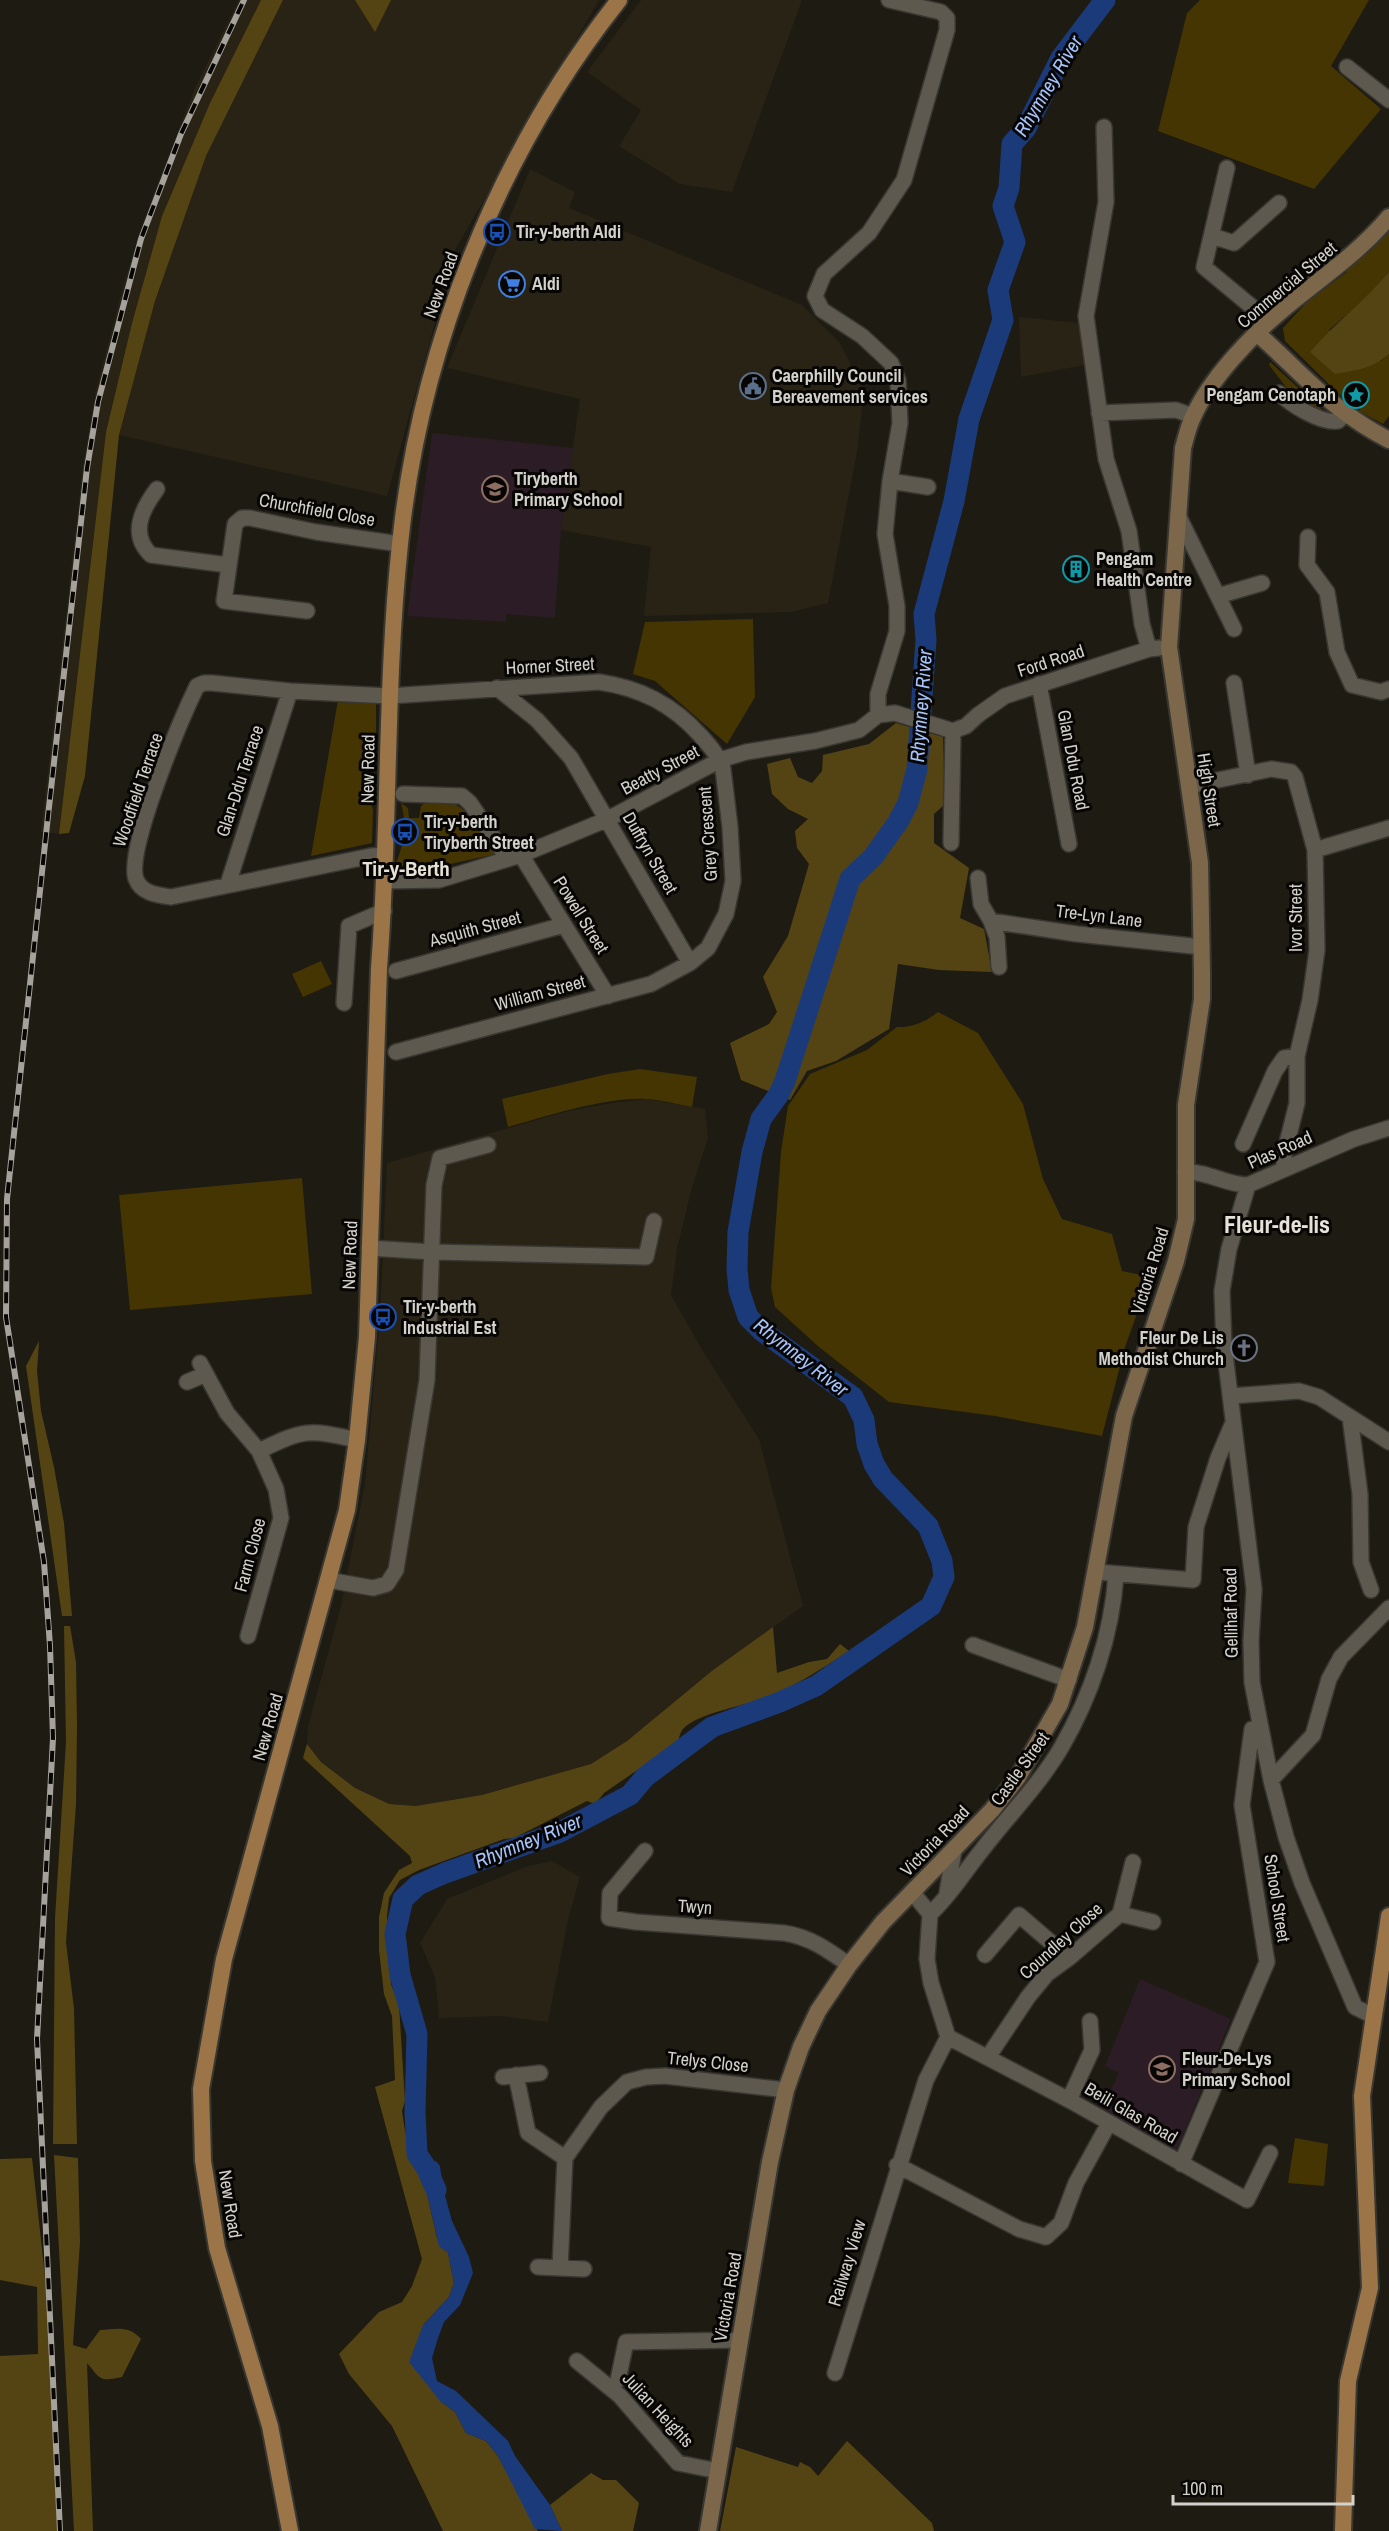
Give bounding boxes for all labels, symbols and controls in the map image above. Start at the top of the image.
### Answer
water label: Rhymney River [1007,30,1089,141]
bus stop icon: Tir-y-berth Aldi [482,217,512,247]
place label: Tir-y-berth Aldi [516,219,621,244]
street label: Commercial Street [1232,235,1342,334]
street label: New Road [417,248,464,321]
supermarket icon: Aldi [497,269,527,299]
place label: Aldi [532,271,560,296]
place label: Caerphilly Council Bereavement services [772,363,928,409]
public building icon: Caerphilly Council Bereavement services [738,371,768,401]
place icon: Pengam Cenotaph [1341,380,1371,410]
place label: Pengam Cenotaph [1206,382,1336,407]
place label: Tiryberth Primary School [514,466,622,512]
school or university icon: Tiryberth Primary School [480,474,510,504]
street label: Churchfield Close [257,487,377,532]
place label: Pengam Health Centre [1096,546,1192,592]
building icon: Pengam Health Centre [1061,554,1091,584]
street label: Ford Road [1014,638,1088,683]
water label: Rhymney River [903,648,938,763]
street label: Horner Street [505,651,595,680]
street label: Glan Ddu Road [1052,708,1095,812]
street label: Glan-Ddu Terrace [210,722,269,840]
street label: Woodfield Terrace [106,729,169,850]
street label: New Road [354,734,381,804]
street label: Beatty Street [616,738,703,801]
street label: High Street [1191,751,1228,829]
street label: Grey Crescent [692,786,723,882]
street label: Duffryn Street [617,807,684,898]
place label: Tir-y-berth Tiryberth Street [424,809,534,855]
bus stop icon: Tir-y-berth Tiryberth Street [390,817,420,847]
district label: Tir-y-Berth [362,854,450,883]
street label: Powell Street [548,871,615,958]
street label: Ivor Street [1283,884,1308,952]
street label: Tre-Lyn Lane [1055,898,1144,933]
street label: Asquith Street [425,904,523,953]
street label: William Street [492,968,588,1017]
street label: Plas Road [1244,1124,1316,1175]
district label: Fleur-de-lis [1224,1208,1330,1240]
street label: New Road [336,1220,363,1290]
street label: Victoria Road [1124,1224,1175,1318]
place label: Tir-y-berth Industrial Est [403,1294,497,1340]
bus stop icon: Tir-y-berth Industrial Est [368,1302,398,1332]
water label: Rhymney River [748,1311,855,1402]
place label: Fleur De Lis Methodist Church [1099,1325,1224,1371]
church icon: Fleur De Lis Methodist Church [1229,1333,1259,1363]
street label: Farm Close [228,1515,271,1595]
street label: Gellihaf Road [1217,1568,1244,1658]
street label: New Road [246,1690,289,1763]
street label: Castle Street [984,1727,1055,1811]
street label: Victoria Road [894,1800,975,1882]
water label: Rhymney River [470,1807,586,1874]
street label: School Street [1258,1852,1297,1944]
street label: Twyn [677,1893,713,1920]
street label: Coundley Close [1014,1896,1108,1985]
street label: Trelys Close [666,2045,750,2078]
place label: Fleur-De-Lys Primary School [1182,2046,1290,2092]
school or university icon: Fleur-De-Lys Primary School [1147,2054,1177,2084]
street label: Beili Glas Road [1080,2076,1182,2149]
street label: New Road [213,2168,248,2240]
street label: Railway View [822,2216,872,2309]
street label: Victoria Road [707,2250,748,2343]
street label: Julian Heights [617,2367,700,2453]
scale bar [1173,2468,1353,2506]
text: 100 m [1182,2476,1223,2501]

